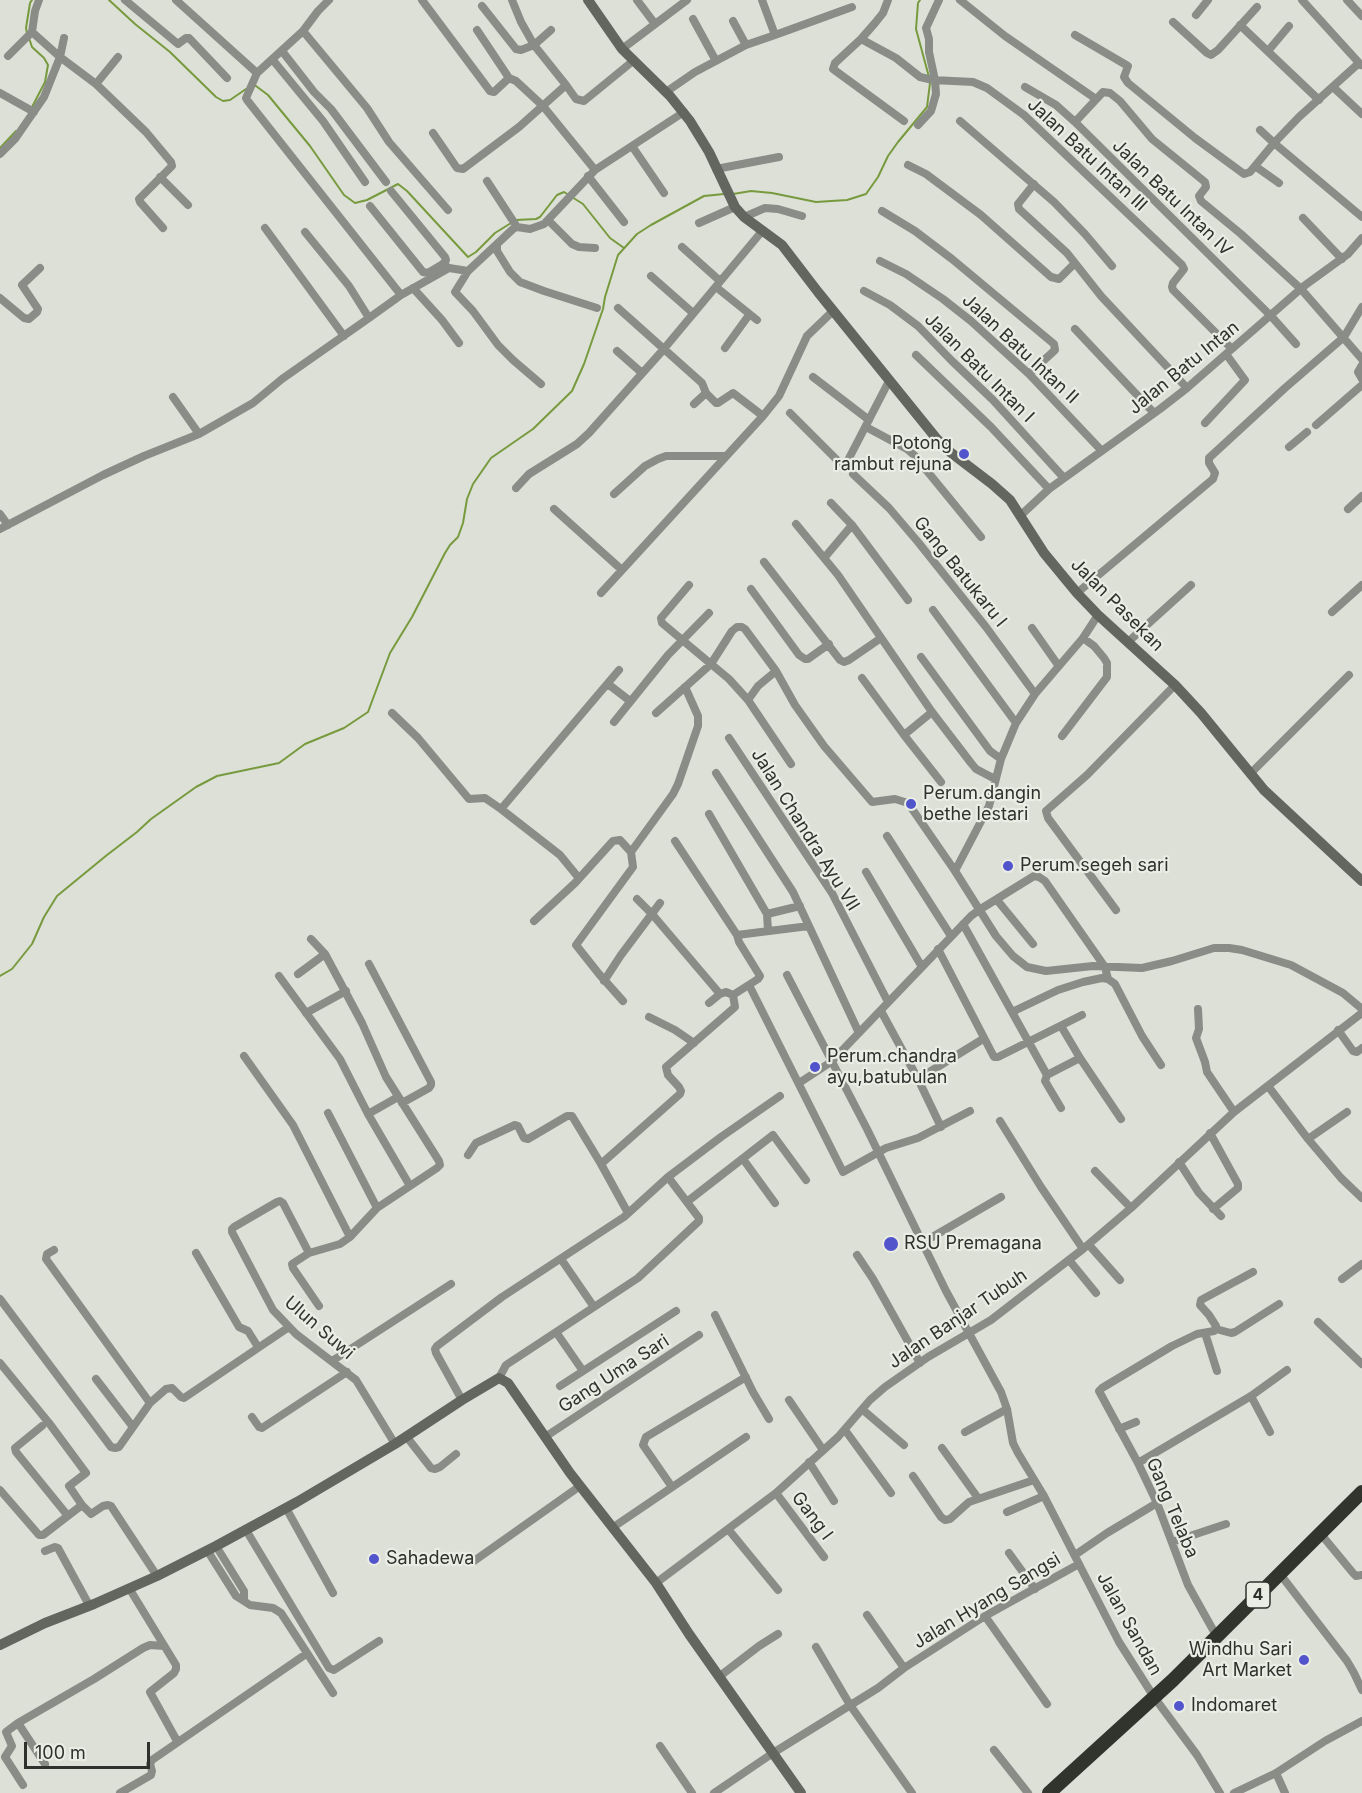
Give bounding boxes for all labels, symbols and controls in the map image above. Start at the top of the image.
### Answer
street label: Jalan Batu Intan III [1023,94,1151,216]
street label: Jalan Batu Intan IV [1107,135,1237,261]
street label: Jalan Batu Intan II [957,290,1083,408]
street label: Jalan Batu Intan I [920,309,1038,427]
street label: Jalan Batu Intan [1124,317,1244,419]
place label: Potong rambut rejuna [834,433,952,476]
marker: Potong rambut rejuna [957,447,971,461]
street label: Gang Batukaru I [909,512,1011,632]
street label: Jalan Pasekan [1066,554,1168,656]
street label: Jalan Chandra Ayu VII [746,745,864,915]
place label: Perum.dangin bethe lestari [923,783,1041,826]
marker: Perum.dangin bethe lestari [904,797,918,811]
place label: Perum.segeh sari [1020,855,1169,877]
marker: Perum.segeh sari [1001,859,1015,873]
place label: Perum.chandra ayu,batubulan [827,1046,957,1088]
marker: Perum.chandra ayu,batubulan [808,1060,822,1074]
place label: RSU Premagana [904,1233,1042,1255]
marker: RSU Premagana [882,1235,900,1253]
street label: Jalan Banjar Tubuh [885,1265,1031,1373]
street label: Ulun Suwi [280,1292,358,1364]
street label: Gang Uma Sari [555,1330,673,1418]
street label: Gang Telaba [1141,1455,1203,1561]
street label: Gang I [787,1487,837,1545]
place label: Sahadewa [386,1548,474,1570]
street label: Jalan Hyang Sangsi [909,1548,1065,1654]
marker: Sahadewa [367,1552,381,1566]
street label: Jalan Sandan [1092,1569,1166,1679]
road number: 4 [1246,1582,1270,1608]
place label: Windhu Sari Art Market [1189,1639,1292,1682]
marker: Windhu Sari Art Market [1297,1653,1311,1667]
place label: Indomaret [1191,1695,1277,1717]
marker: Indomaret [1172,1699,1186,1713]
scale bar [27,1730,153,1768]
text: 100 m [35,1742,86,1763]

